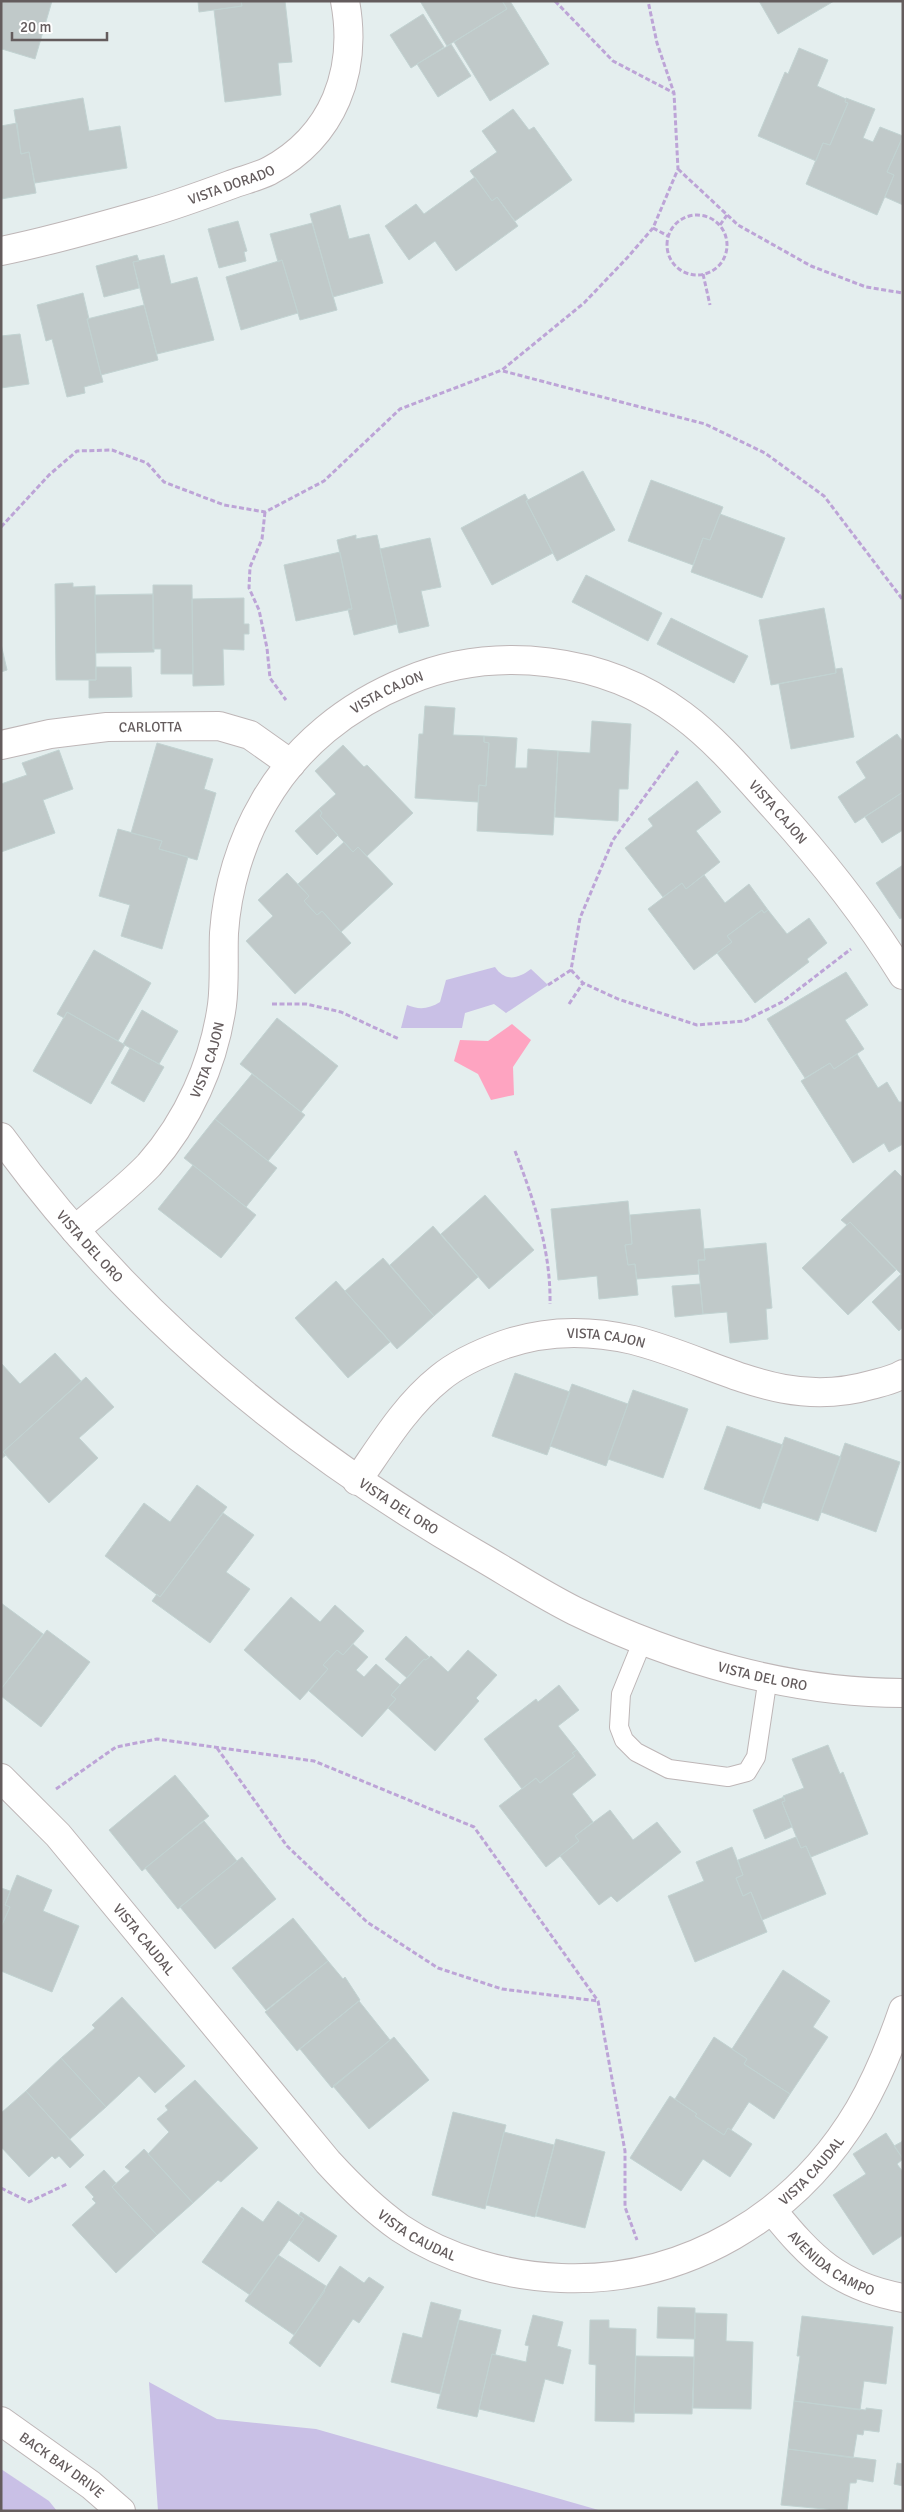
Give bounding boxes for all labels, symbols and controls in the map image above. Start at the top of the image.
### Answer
scale bar [12,10,108,42]
text: 20 m [20,18,51,36]
street label: VISTA DORADO [186,161,278,208]
street label: VISTA CAJON [347,667,426,718]
street label: CARLOTTA [119,718,182,736]
street label: VISTA CAJON [745,777,811,847]
street label: VISTA CAJON [187,1020,228,1101]
street label: VISTA DEL ORO [53,1207,126,1286]
street label: VISTA CAJON [567,1325,647,1352]
street label: VISTA DEL ORO [356,1475,441,1539]
street label: VISTA DEL ORO [716,1658,808,1694]
street label: VISTA CAUDAL [109,1900,178,1979]
street label: VISTA CAUDAL [776,2133,848,2209]
street label: VISTA CAUDAL [374,2206,458,2265]
street label: AVENIDA CAMPO [784,2227,877,2299]
street label: BACK BAY DRIVE [16,2429,108,2502]

